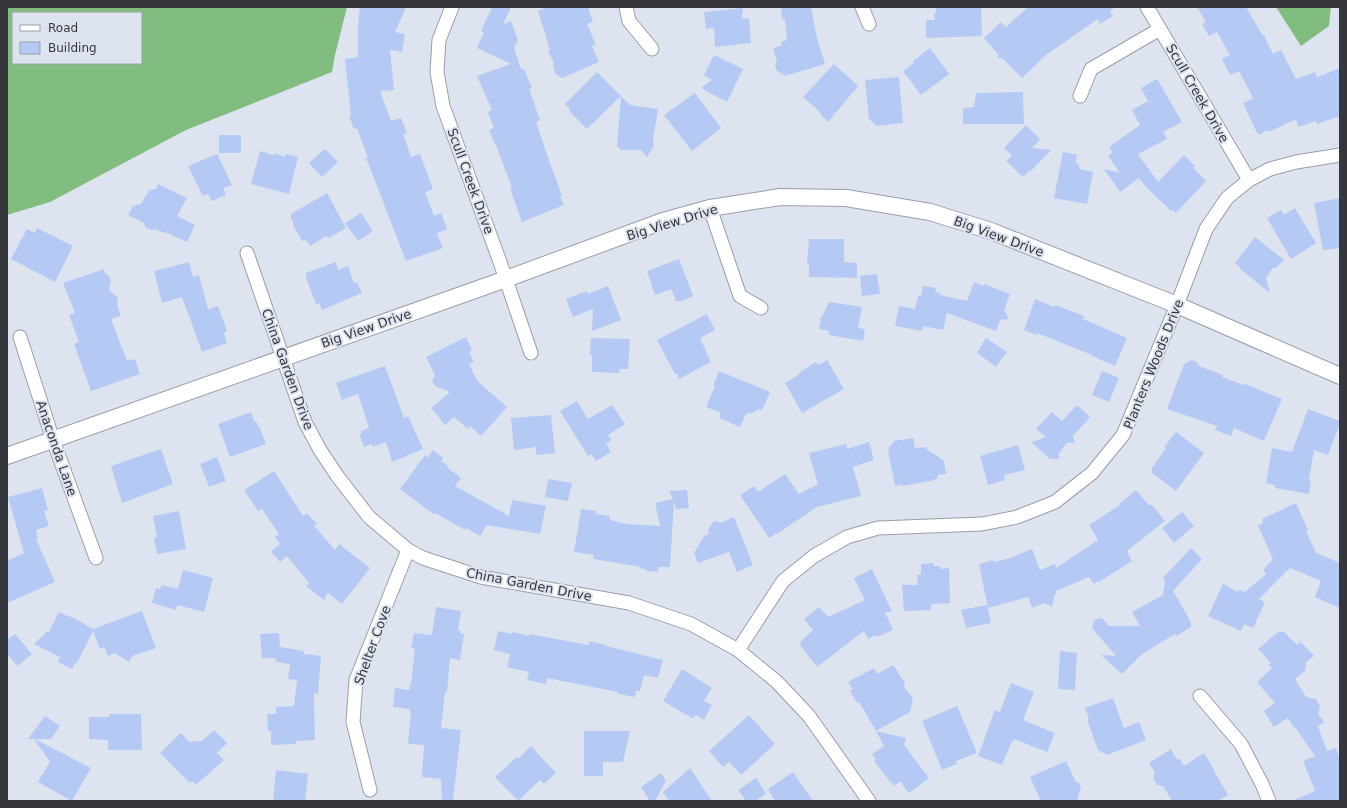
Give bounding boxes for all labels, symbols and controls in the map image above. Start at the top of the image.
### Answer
legend [12,12,142,64]
text: Road [48,21,78,35]
text: Building [48,41,97,55]
street label: Scull Creek Drive [1163,41,1232,145]
street label: Scull Creek Drive [444,126,497,236]
street label: Big View Drive [625,201,720,243]
street label: Big View Drive [952,213,1046,260]
street label: Planters Woods Drive [1121,297,1186,431]
street label: Big View Drive [319,306,413,351]
street label: China Garden Drive [259,307,316,432]
street label: Anaconda Lane [33,398,80,498]
street label: China Garden Drive [465,565,593,604]
street label: Shelter Cove [351,603,394,687]

